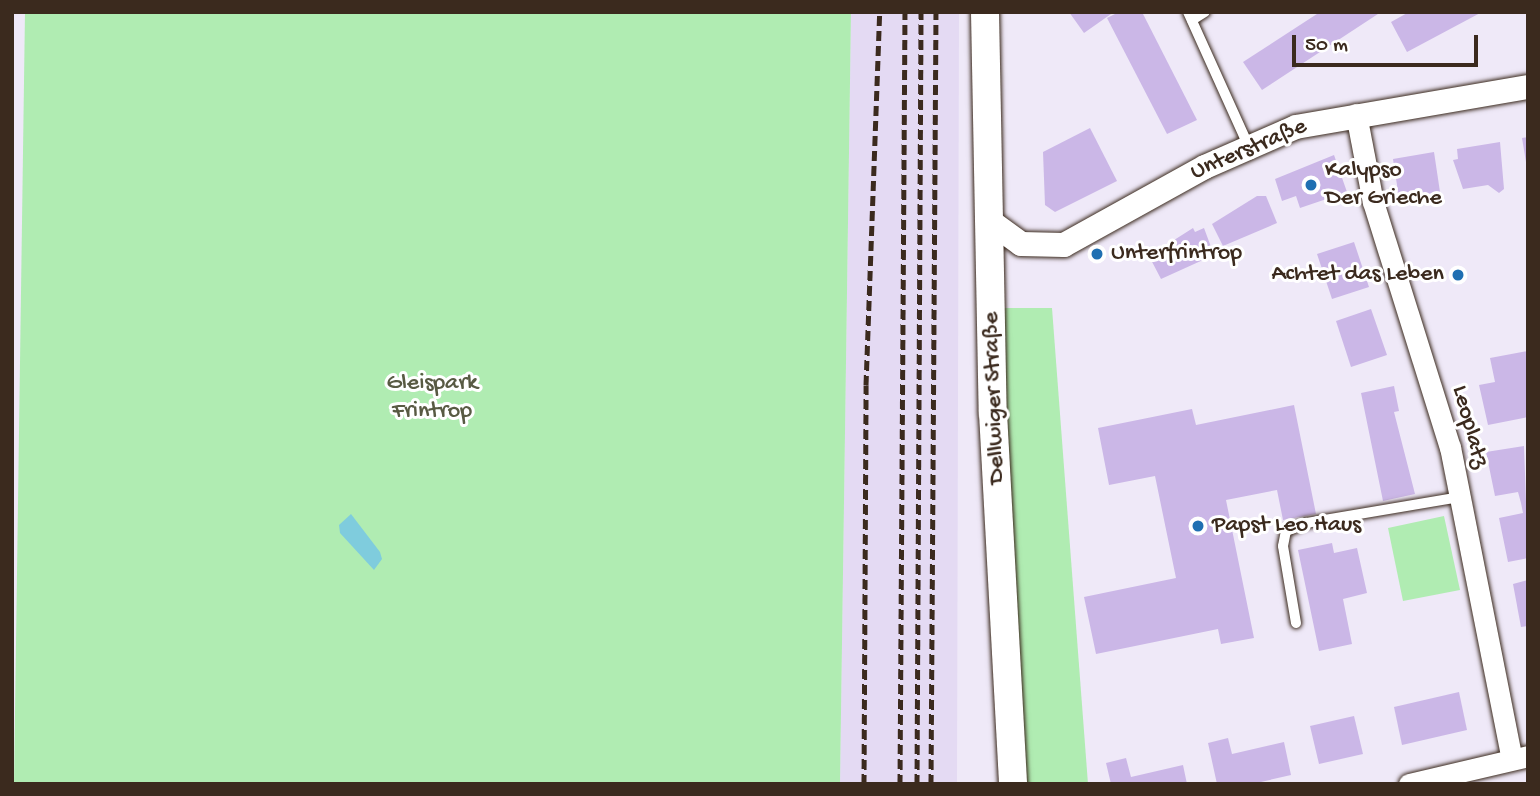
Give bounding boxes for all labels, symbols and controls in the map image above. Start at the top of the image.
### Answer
scale bar [1295,21,1480,65]
text: 50 m [1305,34,1348,59]
street label: Unterstraße [1187,113,1311,187]
place label: Kalypso Der Grieche [1325,157,1442,213]
marker: Kalypso Der Grieche [1303,177,1319,193]
place label: Unterfrintrop [1111,240,1242,268]
marker: Unterfrintrop [1089,246,1105,262]
place label: Achtet das Leben [1272,261,1444,289]
marker: Achtet das Leben [1450,267,1466,283]
street label: Dellwiger Straße [978,311,1012,485]
park label: Gleispark Frintrop [386,370,478,426]
street label: Leoplatz [1444,382,1494,472]
place label: Papst Leo Haus [1212,512,1361,540]
marker: Papst Leo Haus [1190,518,1206,534]

